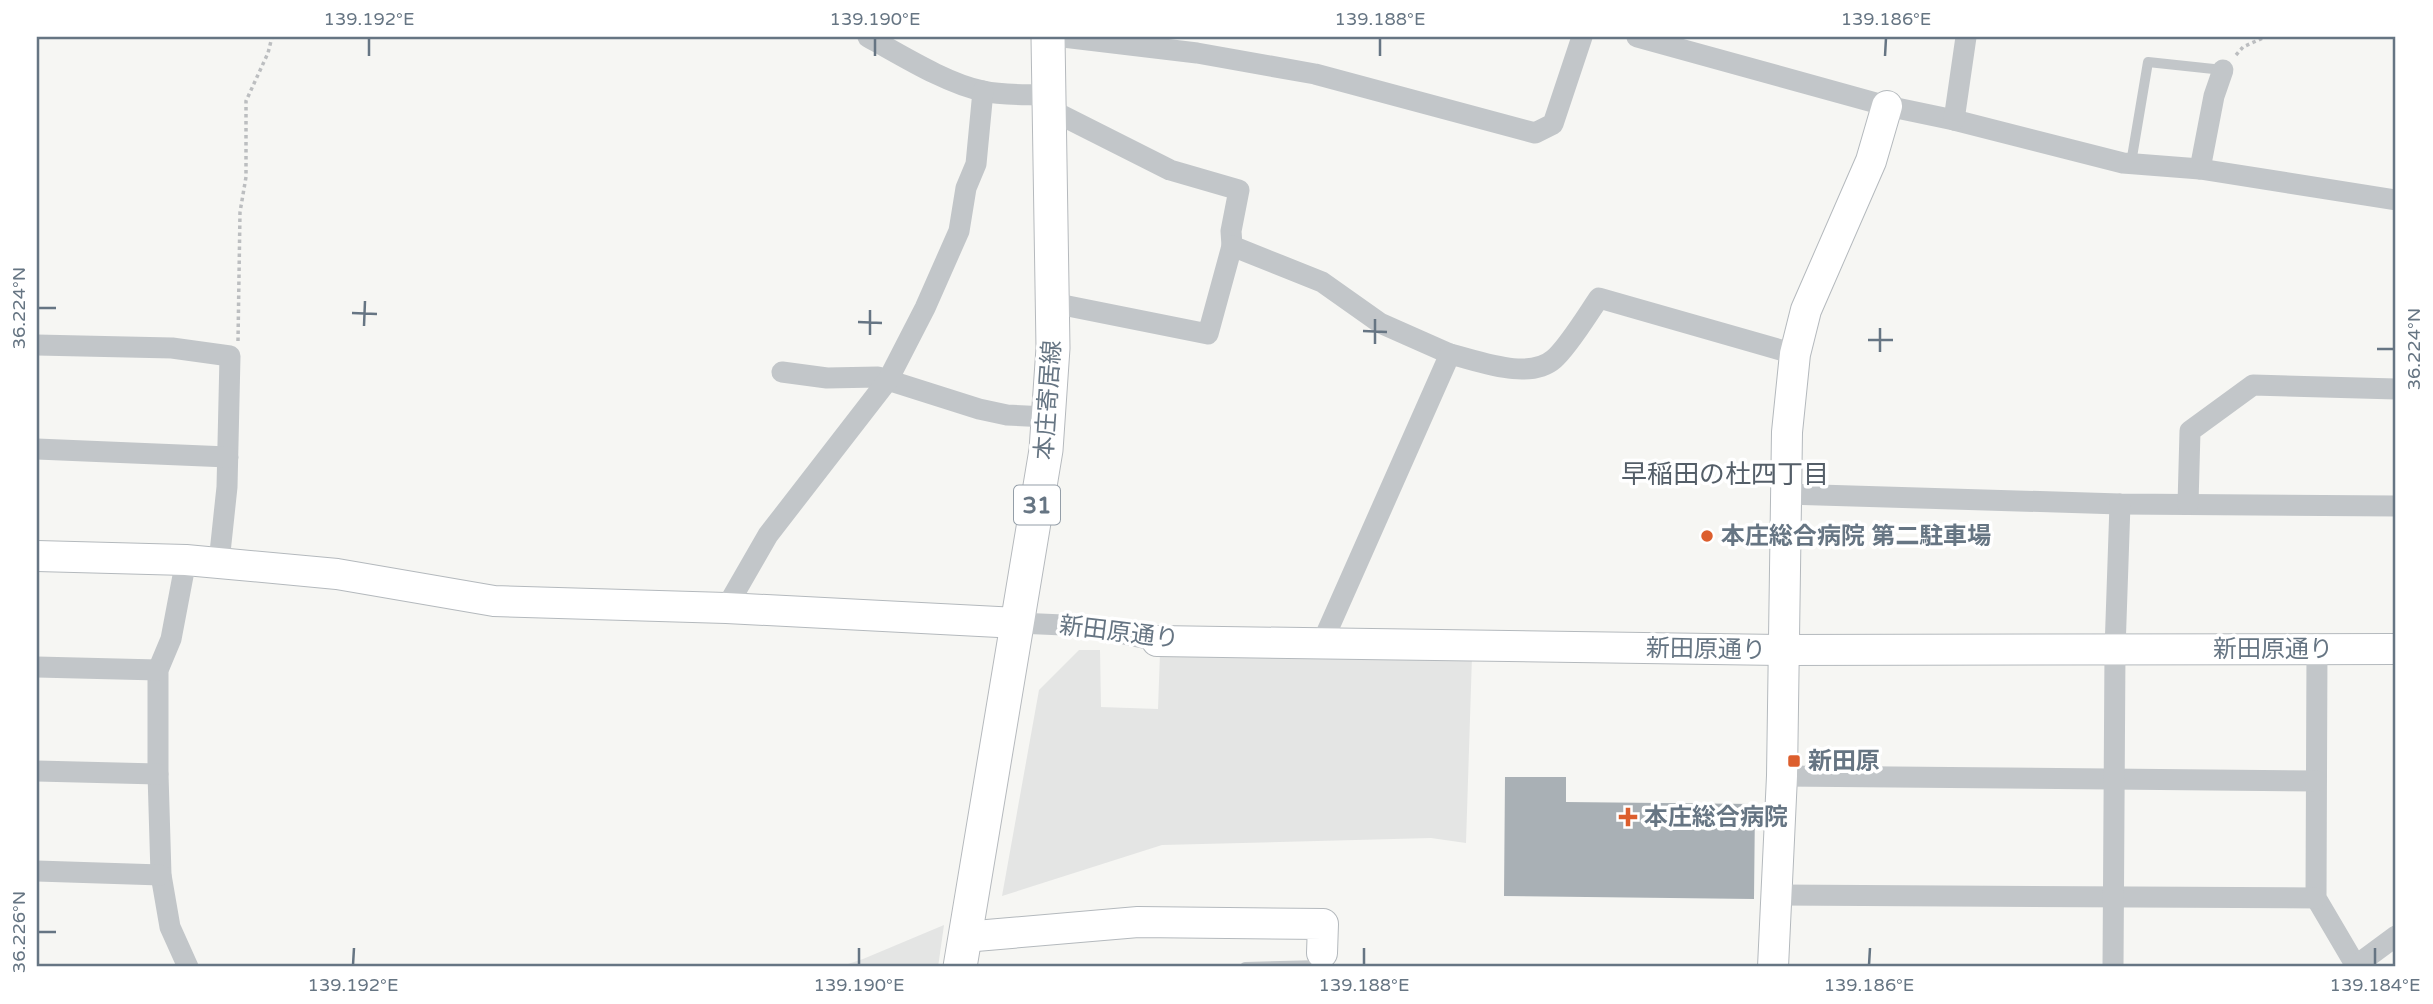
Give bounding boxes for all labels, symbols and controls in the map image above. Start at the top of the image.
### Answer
text: 139.192°E [324,8,414,30]
text: 139.190°E [830,8,920,30]
text: 139.188°E [1335,8,1425,30]
text: 139.186°E [1841,8,1931,30]
text: 36.224°N [8,267,30,349]
text: 36.224°N [2403,308,2425,390]
street label: 本庄寄居線 [1030,339,1067,461]
district label: 早稲田の杜四丁目 [1621,459,1829,490]
road number: 31 [1014,485,1060,524]
place label: 本庄総合病院 第二駐車場 [1721,522,1991,551]
marker: 本庄総合病院 第二駐車場 [1699,528,1715,544]
street label: 新田原通り [1058,611,1180,654]
street label: 新田原通り [1646,634,1766,665]
street label: 新田原通り [2213,635,2333,664]
place label: 新田原 [1808,747,1880,776]
marker: 新田原 [1786,753,1802,769]
place label: 本庄総合病院 [1644,803,1788,832]
marker: 本庄総合病院 [1618,807,1638,827]
text: 36.226°N [8,891,30,973]
text: 139.192°E [308,974,398,996]
text: 139.190°E [814,974,904,996]
text: 139.188°E [1319,974,1409,996]
text: 139.186°E [1824,974,1914,996]
text: 139.184°E [2330,974,2420,996]

